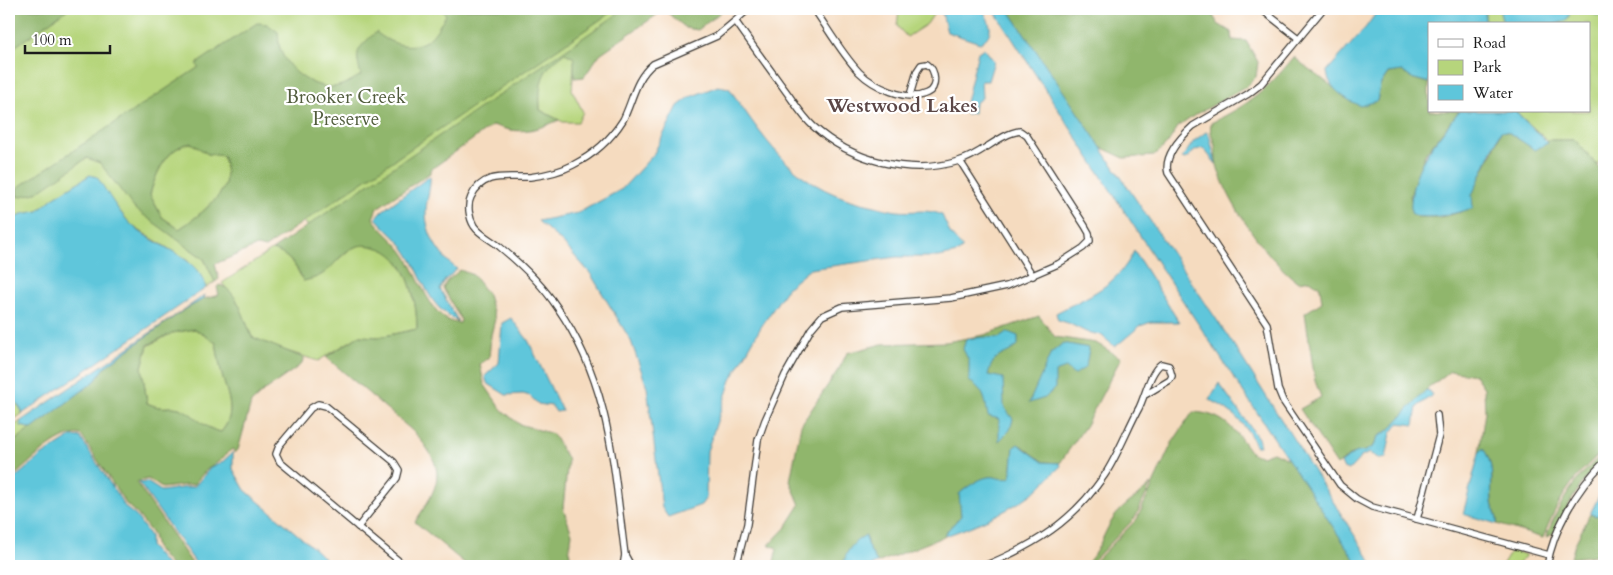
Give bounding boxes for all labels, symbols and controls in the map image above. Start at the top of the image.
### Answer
scale bar [25,22,110,54]
legend [1428,22,1590,112]
text: 100 m [32,30,72,50]
text: Road [1473,33,1506,53]
text: Park [1473,57,1502,77]
text: Water [1472,83,1514,103]
park label: Brooker Creek Preserve [286,84,407,132]
district label: Westwood Lakes [825,92,978,119]

